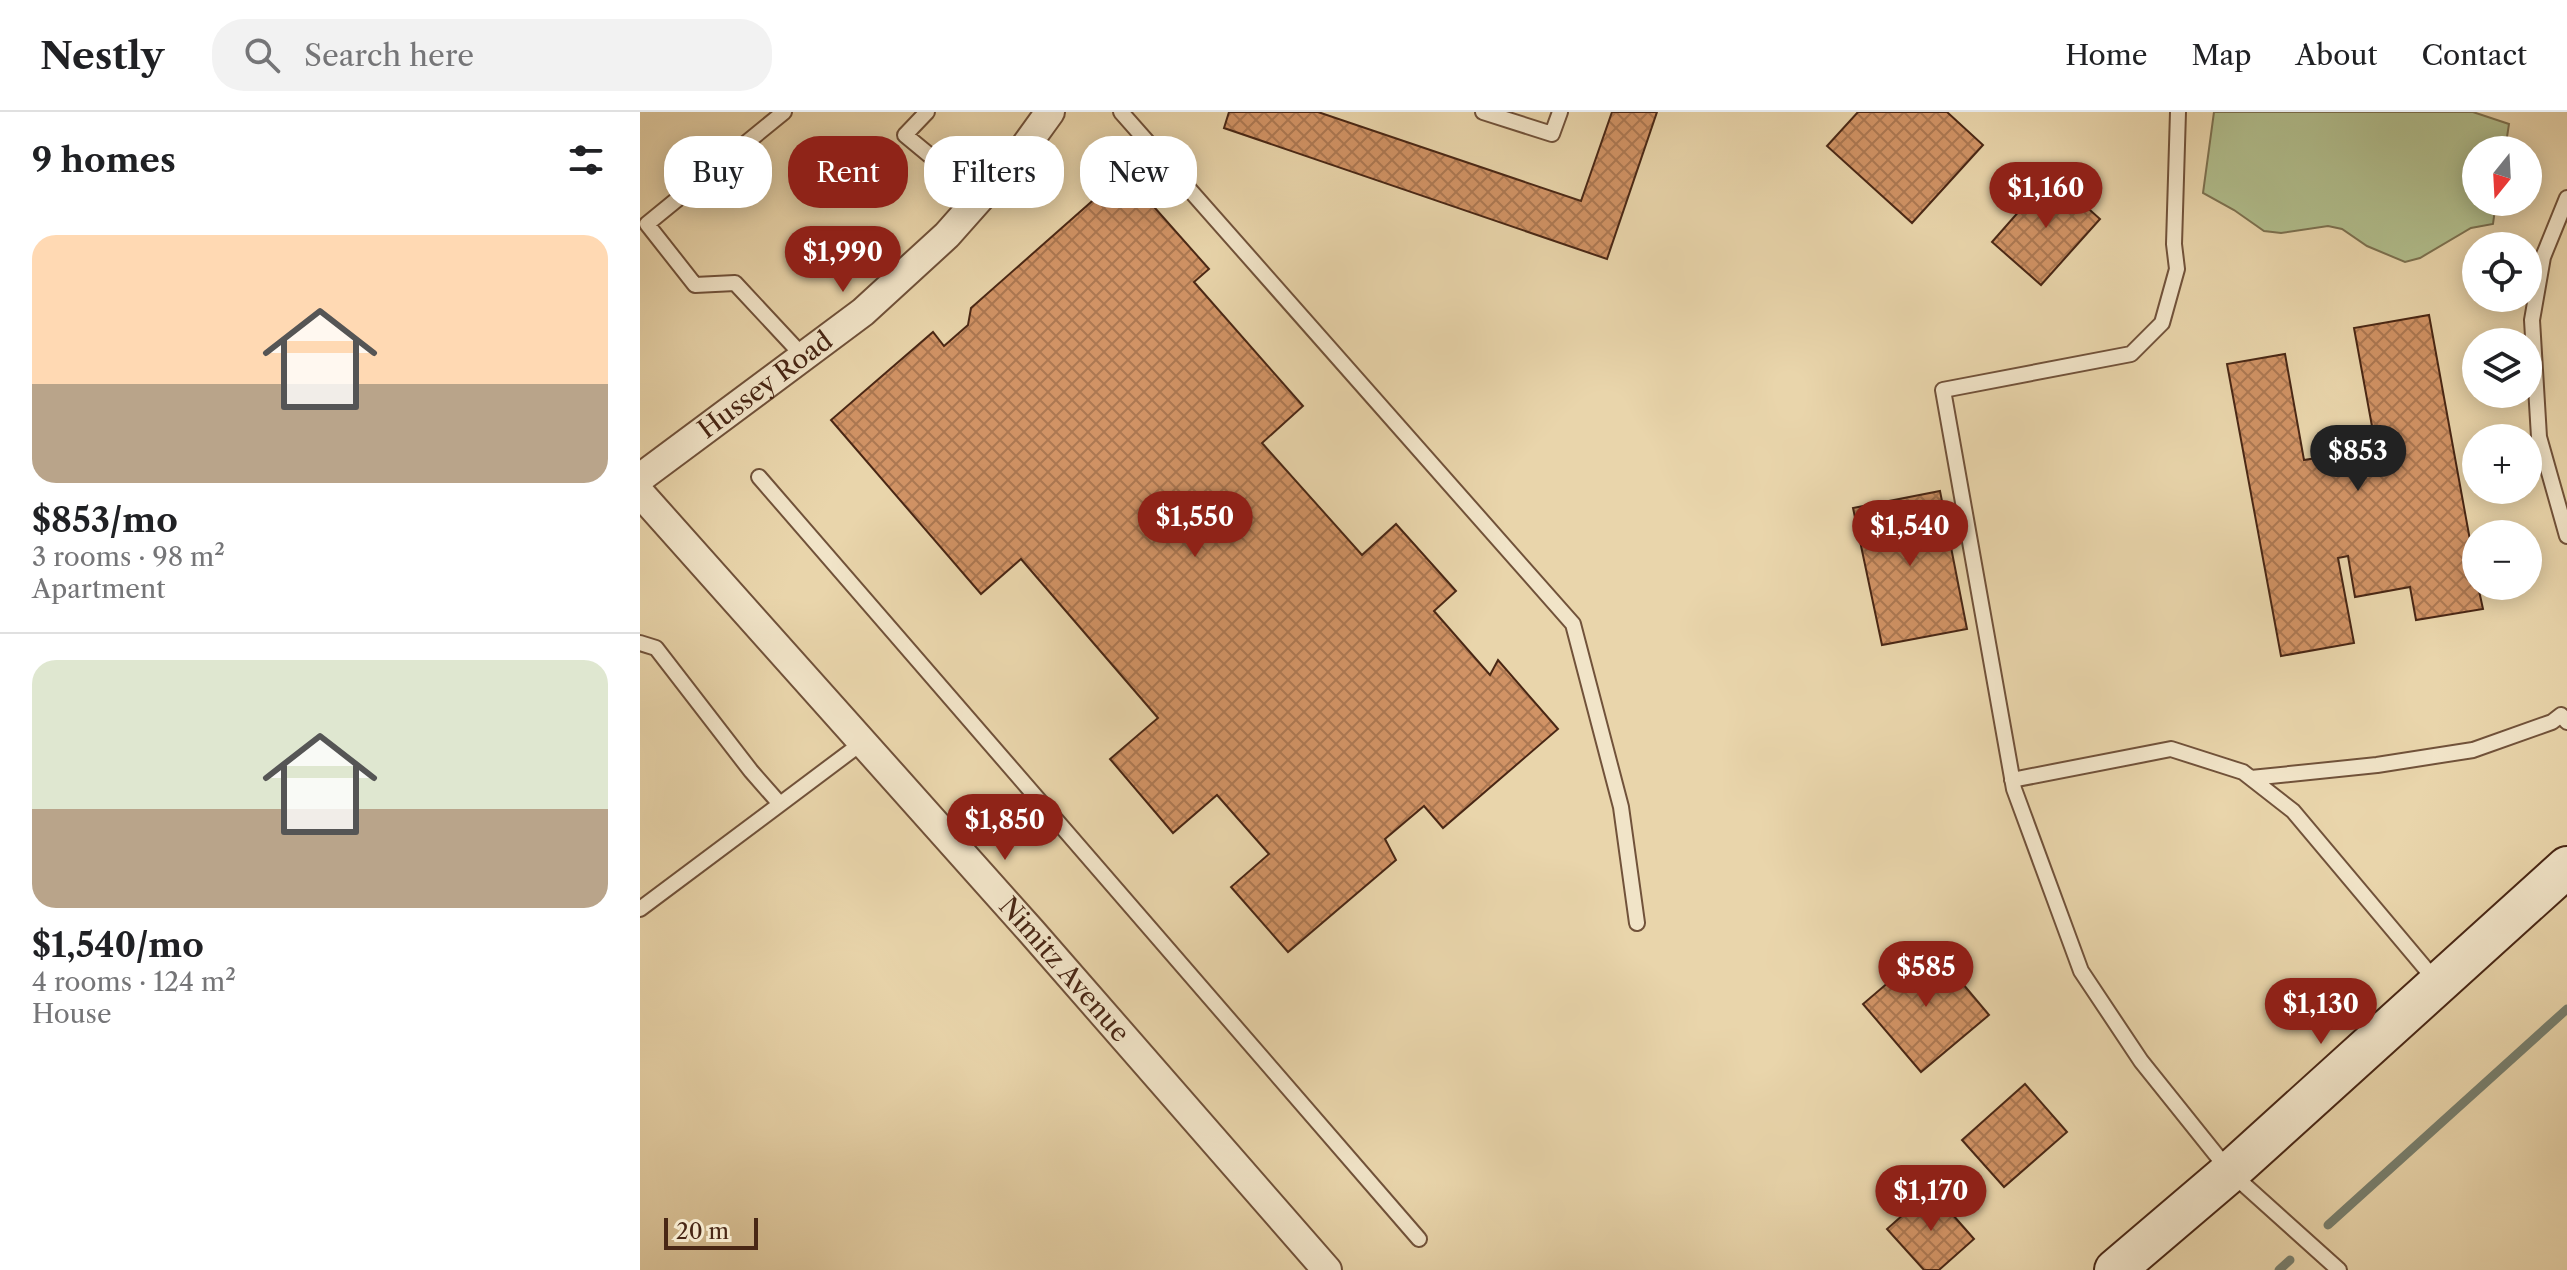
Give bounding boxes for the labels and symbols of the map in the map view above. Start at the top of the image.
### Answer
north arrow [2462,136,2542,216]
pin: $1,160 [1981,162,2111,230]
pin: $1,990 [778,226,908,294]
street label: Hussey Road [692,324,839,445]
pin: $853 [2311,425,2405,493]
pin: $1,550 [1130,491,1260,559]
pin: $1,540 [1845,500,1975,568]
pin: $1,850 [940,794,1070,862]
street label: Nimitz Avenue [992,890,1136,1048]
pin: $585 [1879,941,1973,1009]
pin: $1,130 [2256,978,2386,1046]
pin: $1,170 [1866,1165,1996,1233]
scale bar [664,1214,758,1250]

